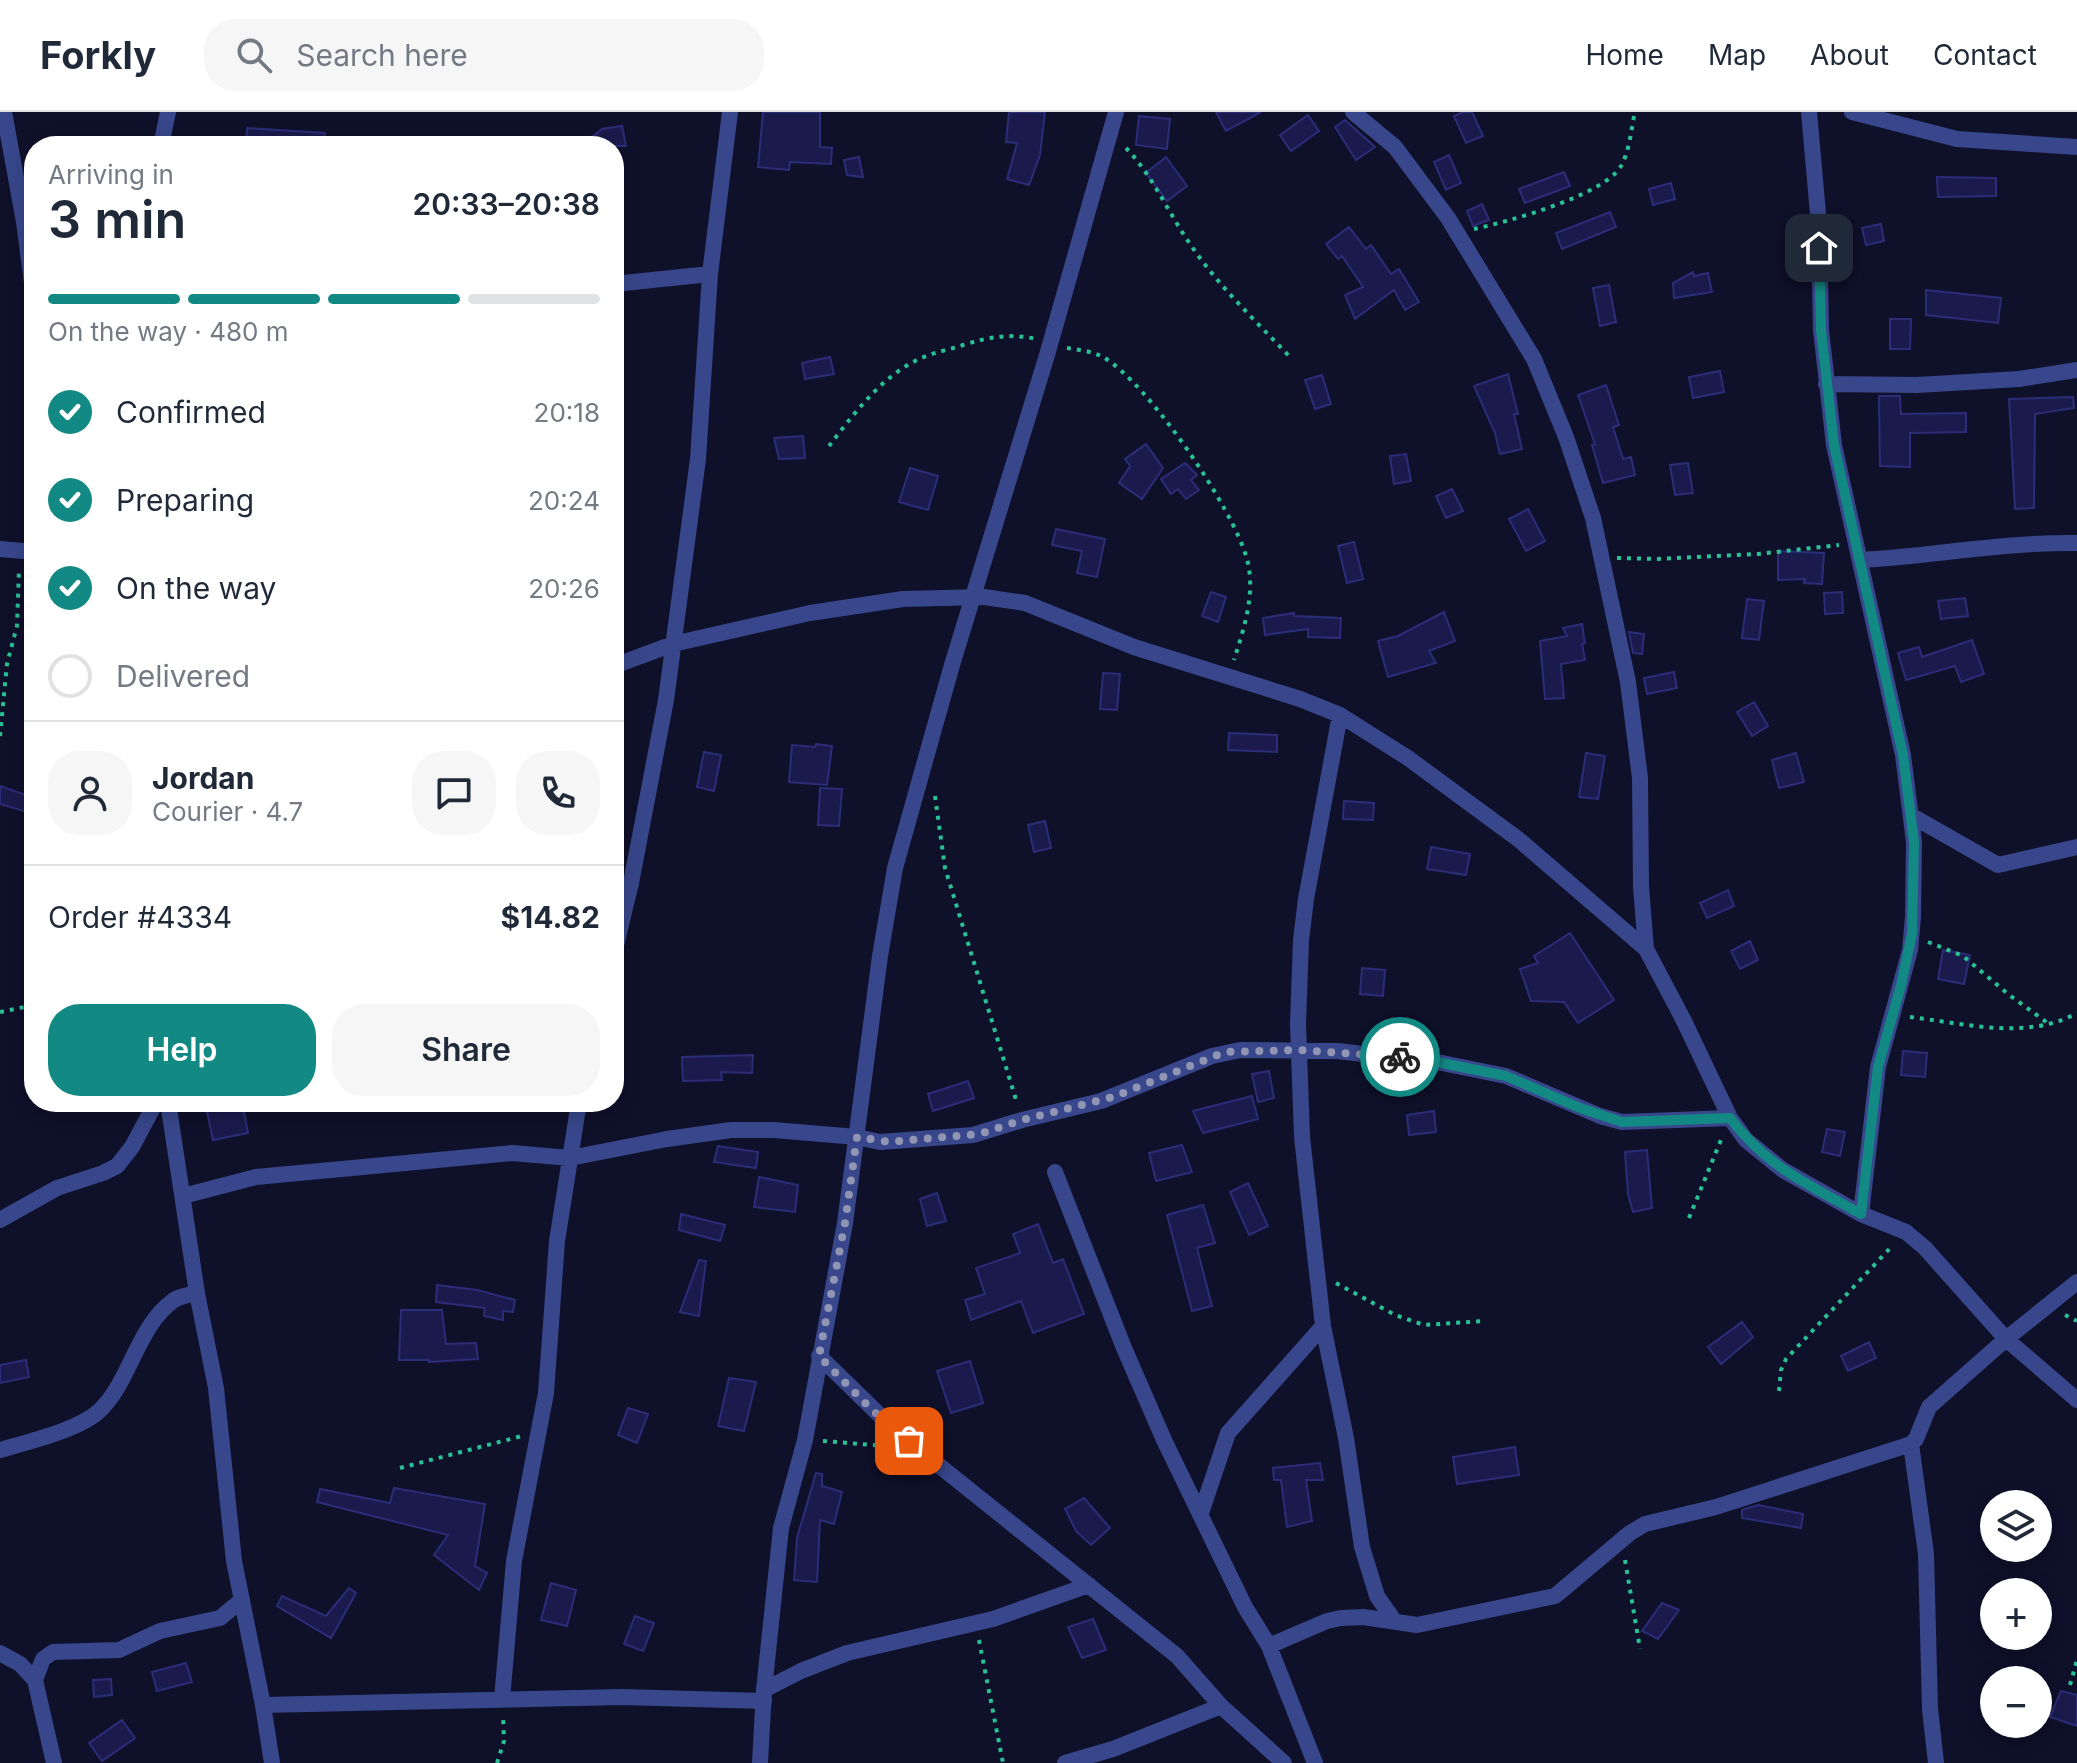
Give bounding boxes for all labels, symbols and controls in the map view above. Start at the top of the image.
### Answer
search box [204,19,764,91]
text: Forkly [40,32,156,78]
icon: search [232,33,276,77]
text: Search here [296,37,468,73]
text: Home [1585,38,1664,72]
text: Map [1708,38,1766,72]
text: About [1810,38,1889,72]
text: Contact [1933,38,2037,72]
text: Arriving in [48,159,174,190]
text: 20:33–20:38 [412,186,600,222]
text: 3 min [48,188,186,251]
pin [1785,214,1853,282]
icon: home [1797,226,1841,270]
text: On the way · 480 m [48,316,289,347]
icon: check [48,390,92,434]
text: Confirmed [116,394,266,430]
text: 20:18 [534,397,600,428]
icon: check [48,478,92,522]
text: Preparing [116,482,254,518]
text: 20:24 [528,485,600,516]
icon: check [48,566,92,610]
text: On the way [116,570,276,606]
text: 20:26 [528,573,600,604]
text: Delivered [116,658,250,694]
button: person [48,751,132,835]
button: chat [412,751,496,835]
button: phone [516,751,600,835]
text: Jordan [152,760,254,796]
text: Courier · 4.7 [152,796,303,827]
text: Order #4334 [48,899,232,935]
text: $14.82 [501,899,600,935]
button: Help [48,1004,316,1096]
button: Share [332,1004,600,1096]
courier [1360,1017,1440,1097]
icon: bike [1378,1035,1422,1079]
pin [875,1407,943,1475]
icon: bag [887,1419,931,1463]
map controls [1980,1490,2052,1738]
button: layers [1980,1490,2052,1562]
button: + [1980,1578,2052,1650]
button: − [1980,1666,2052,1738]

